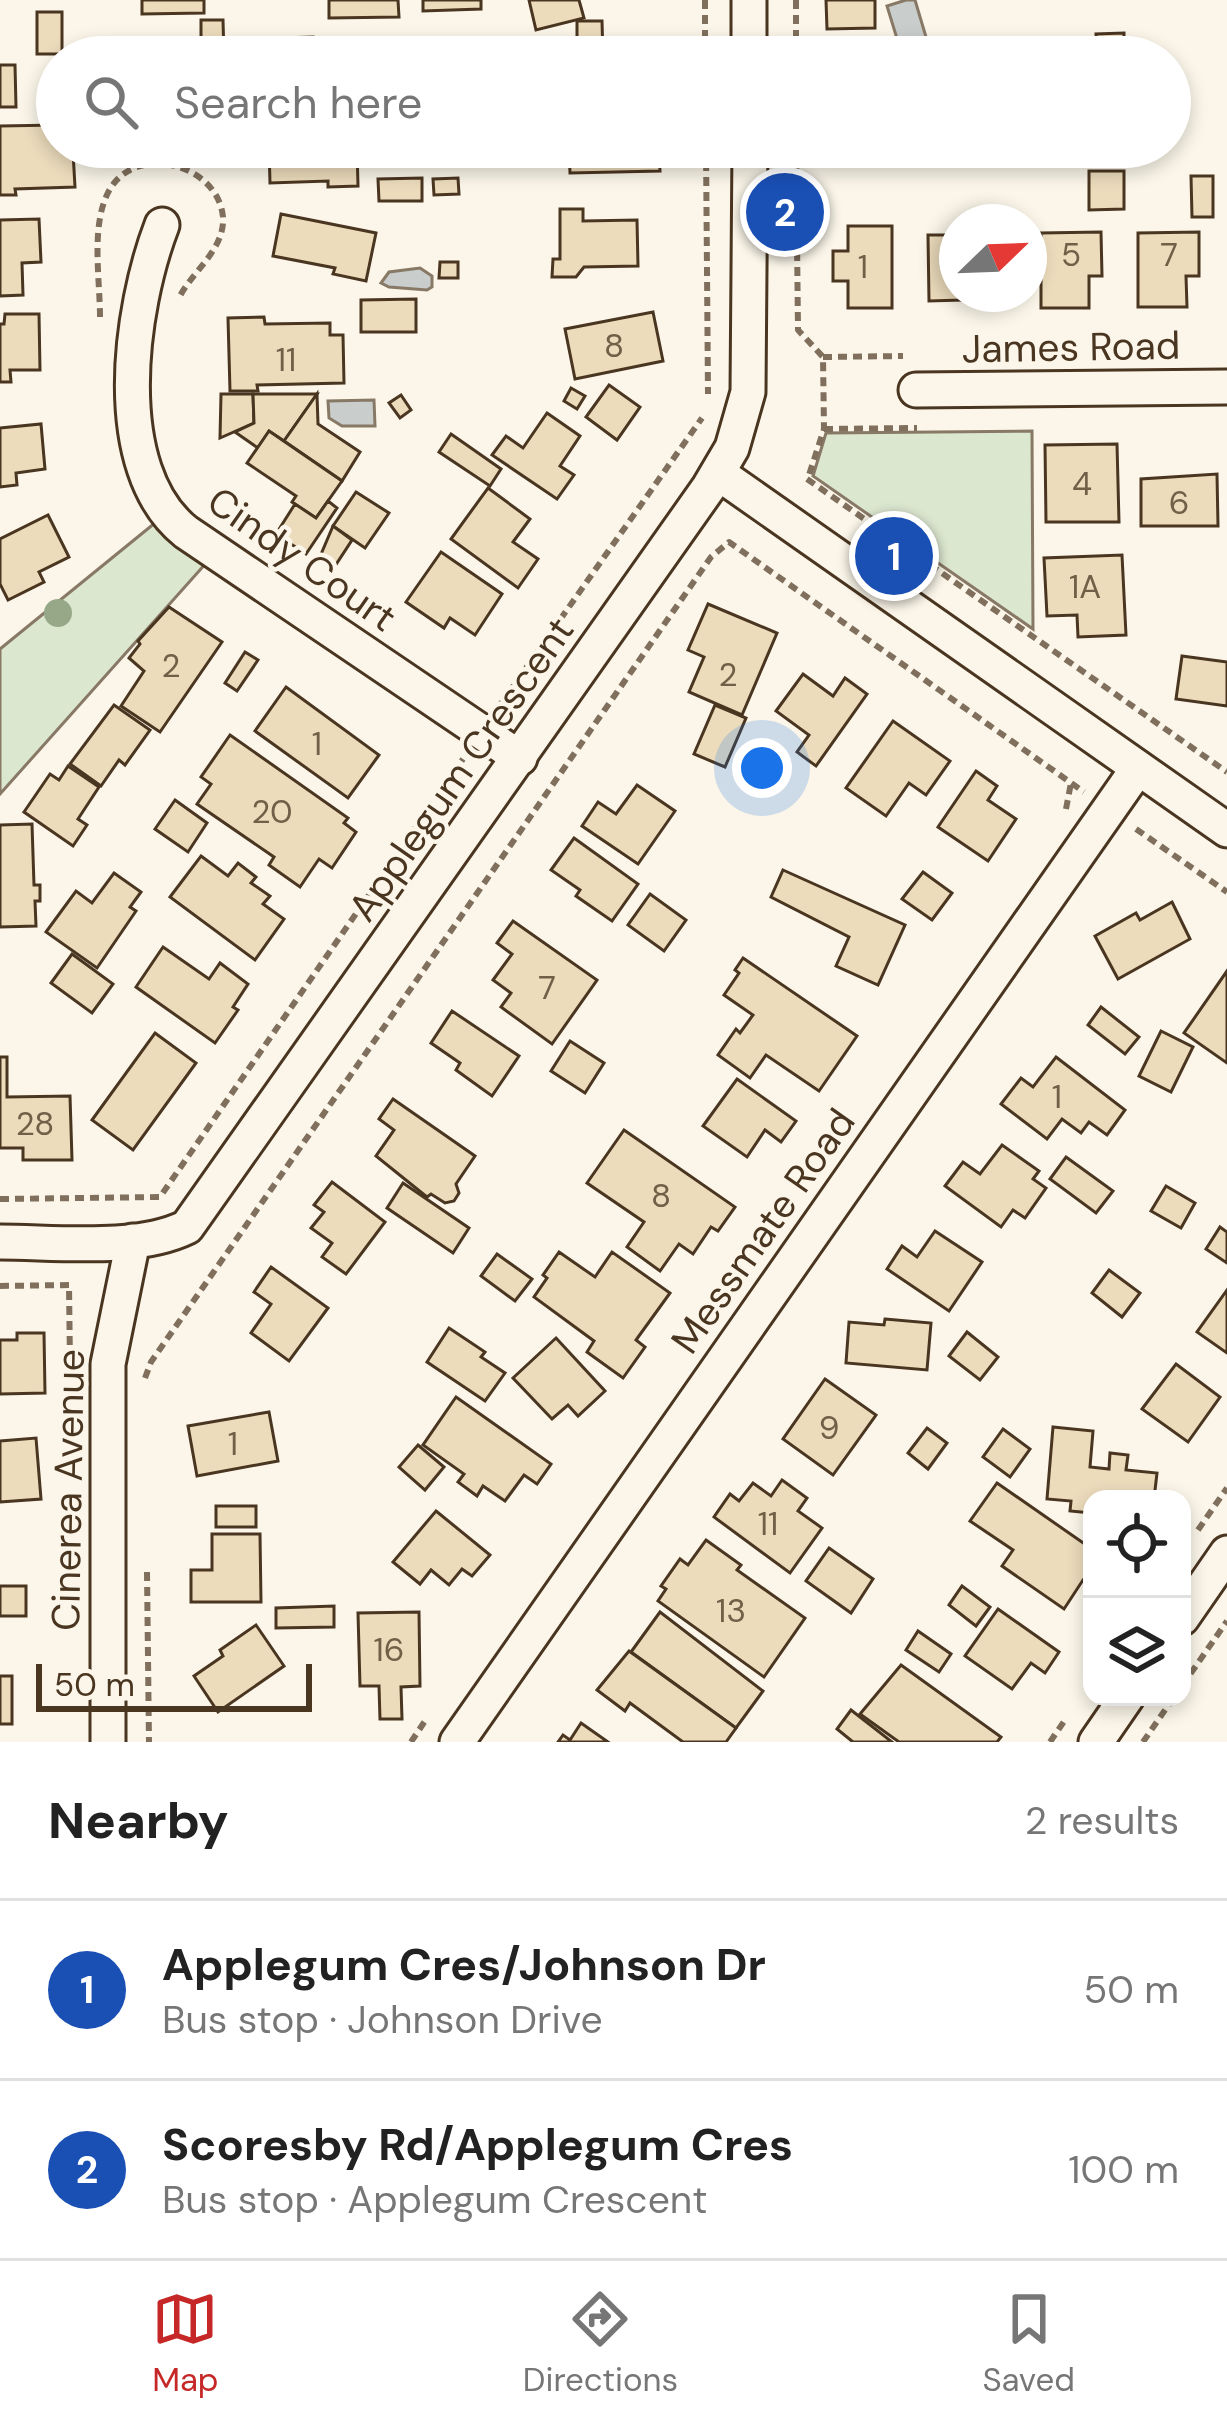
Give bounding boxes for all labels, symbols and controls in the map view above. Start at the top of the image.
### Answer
search box [36,36,1191,168]
icon: search [78,69,144,135]
text: Search here [174,73,422,132]
pin: 2 [746,167,824,257]
north arrow [939,204,1047,312]
house number: 5 [1061,233,1081,276]
house number: 7 [1160,233,1178,276]
house number: 1 [858,245,868,288]
street label: James Road [961,320,1181,374]
house number: 8 [604,324,624,367]
house number: 11 [276,338,296,381]
house number: 4 [1072,462,1092,505]
street label: Cindy Court [198,475,406,643]
house number: 6 [1169,481,1189,524]
pin: 1 [855,511,933,601]
house number: 1A [1069,565,1101,608]
street label: Applegum Crescent [337,607,585,931]
house number: 2 [161,644,181,687]
house number: 2 [718,653,738,696]
house number: 1 [312,722,322,765]
your location [732,738,792,798]
house number: 20 [251,790,293,833]
house number: 7 [538,966,556,1009]
house number: 1 [1052,1075,1062,1118]
street label: Messmate Road [660,1099,866,1363]
house number: 28 [16,1102,54,1145]
house number: 8 [651,1174,671,1217]
street label: Cinerea Avenue [40,1349,96,1631]
house number: 9 [819,1406,839,1449]
house number: 1 [228,1422,238,1465]
map controls [1083,1490,1191,1706]
button: locate [1083,1490,1191,1598]
house number: 11 [758,1502,778,1545]
house number: 13 [716,1589,746,1632]
button: layers [1083,1598,1191,1706]
house number: 16 [373,1628,405,1671]
scale bar [36,1658,312,1711]
text: 50 m [54,1663,135,1706]
text: Nearby [48,1787,229,1854]
text: 2 results [1025,1795,1179,1846]
text: Applegum Cres/Johnson Dr [162,1935,766,1994]
text: 1 [80,1964,94,2015]
text: 50 m [1083,1964,1179,2015]
text: Bus stop · Johnson Drive [162,1994,603,2045]
text: Scoresby Rd/Applegum Cres [162,2115,793,2174]
text: 2 [76,2144,98,2195]
text: 100 m [1068,2144,1179,2195]
text: Bus stop · Applegum Crescent [162,2174,708,2225]
tab: Map [152,2286,219,2401]
tab: Directions [523,2286,678,2401]
tab: Saved [982,2286,1075,2401]

